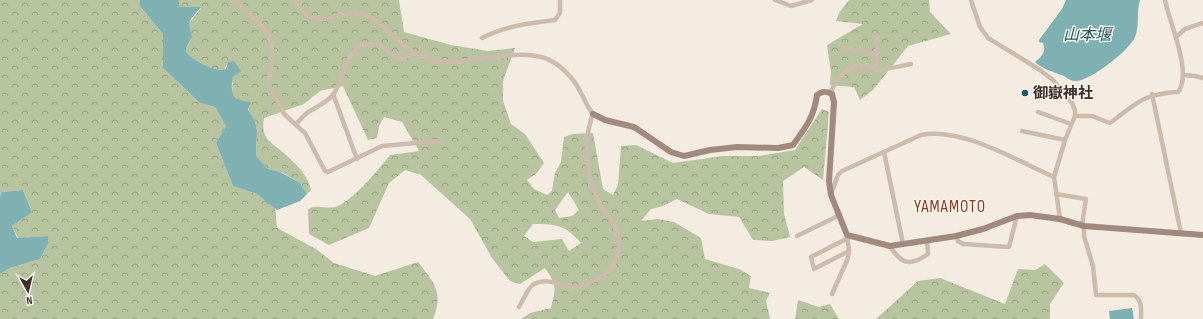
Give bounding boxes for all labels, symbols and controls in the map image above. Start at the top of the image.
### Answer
water label: 山本堰 [1063,26,1114,45]
place label: 御嶽神社 [1033,84,1093,103]
marker: 御嶽神社 [1020,88,1030,98]
district label: YAMAMOTO [914,197,986,217]
north arrow [8,271,48,311]
text: N [25,294,33,307]

